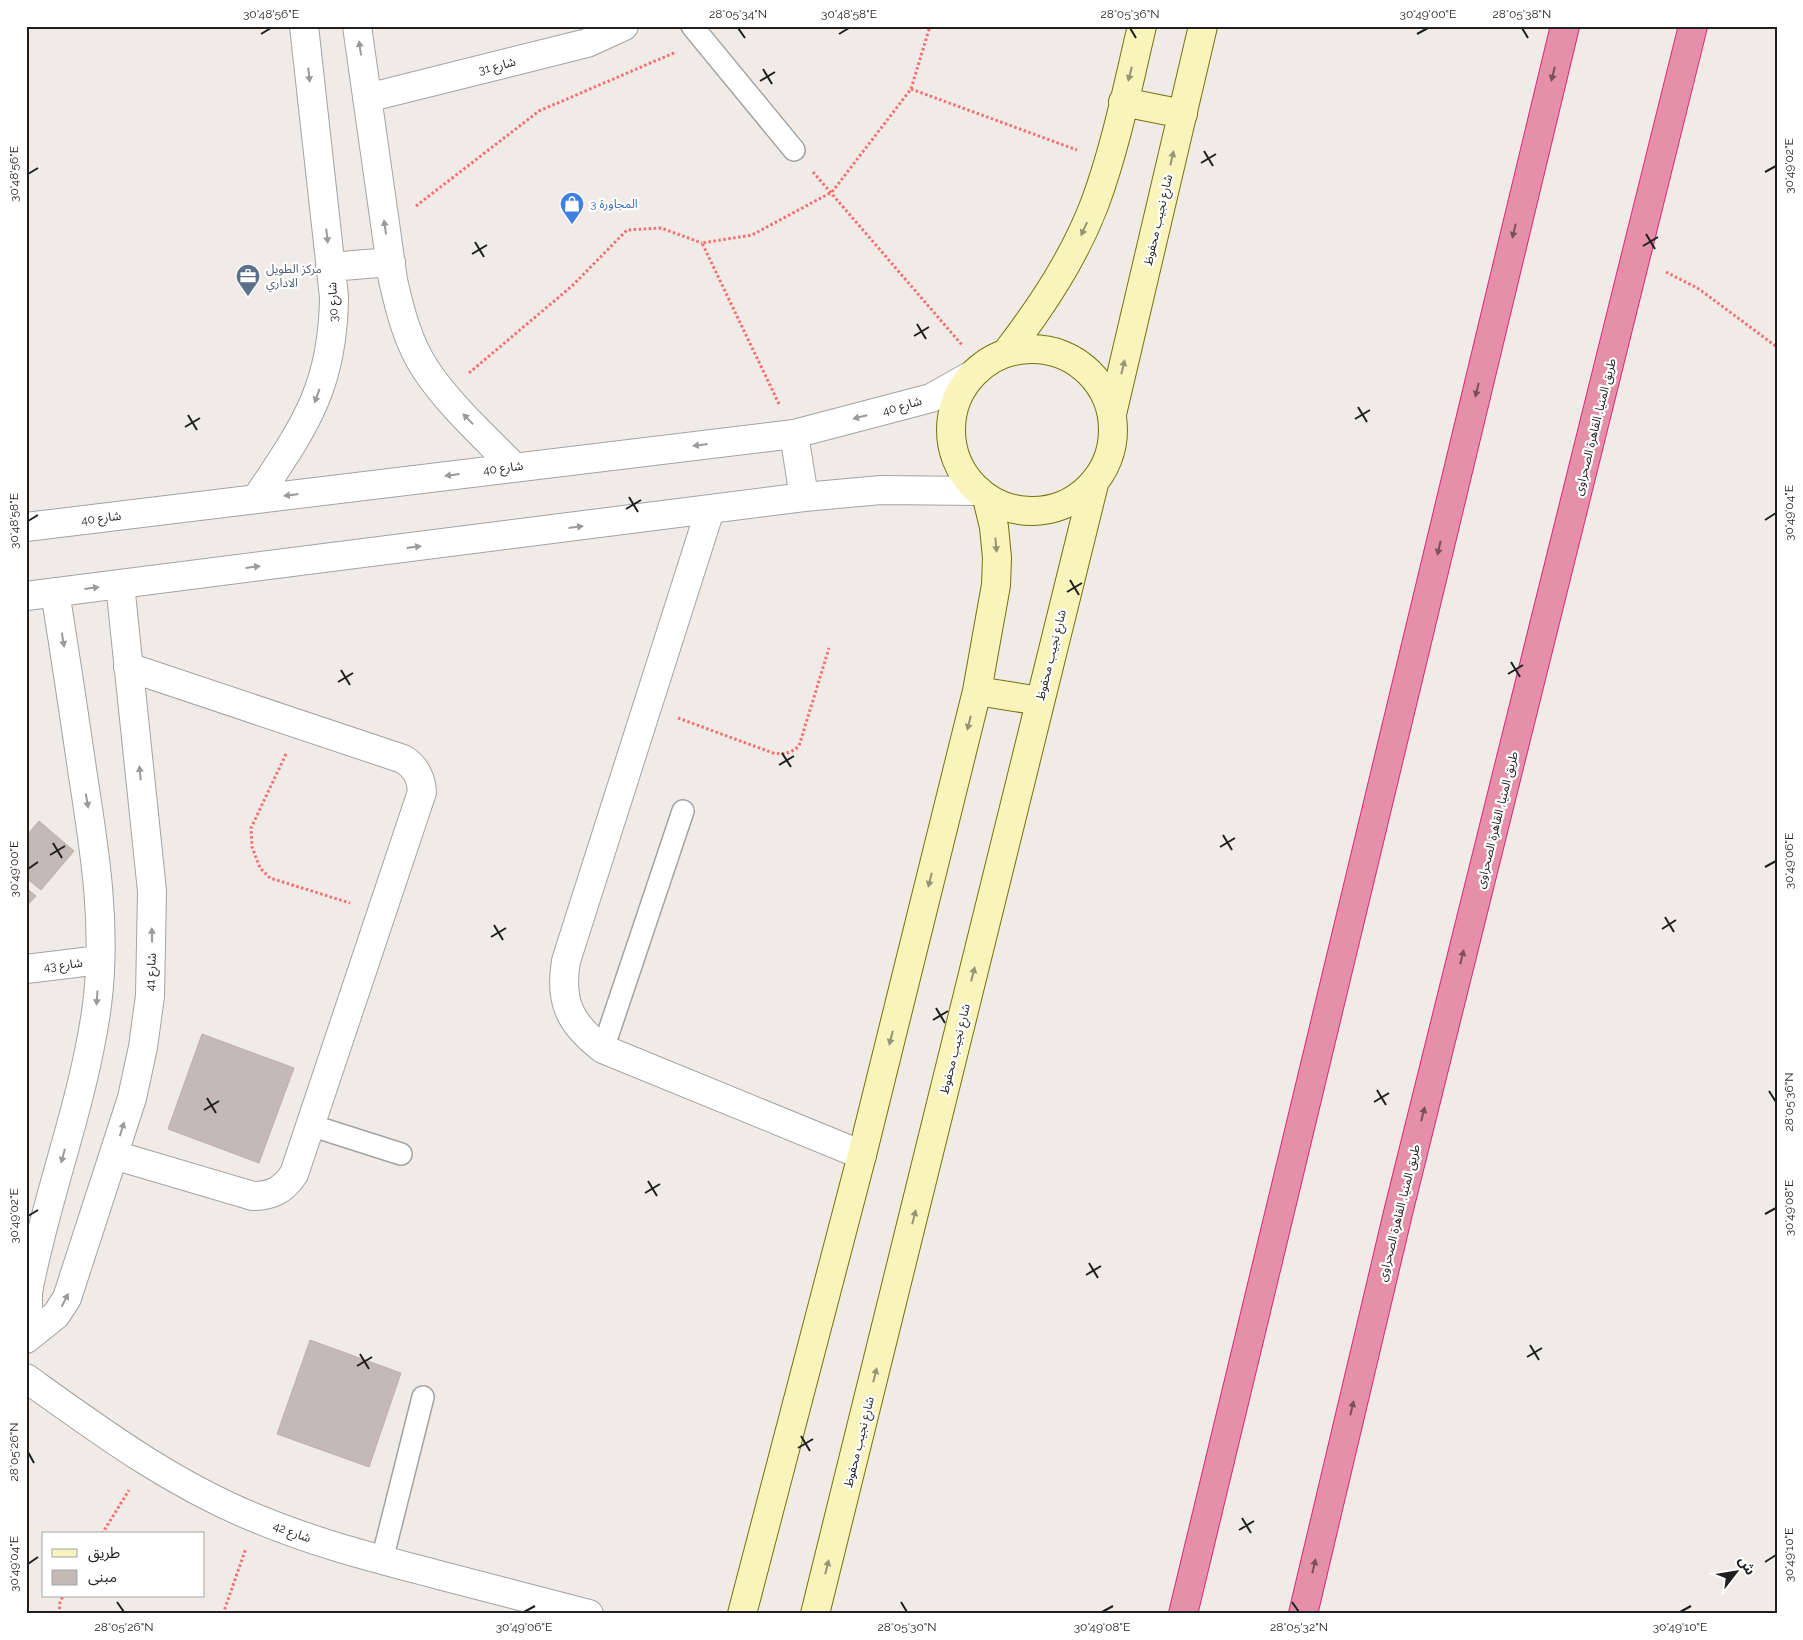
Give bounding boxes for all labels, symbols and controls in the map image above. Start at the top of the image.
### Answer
text: 30°48'56"E [243,7,299,21]
text: 28°05'34"N [709,7,767,21]
text: 30°48'58"E [821,7,877,21]
text: 28°05'36"N [1101,7,1159,21]
text: 30°49'00"E [1400,7,1456,21]
text: 28°05'38"N [1493,7,1551,21]
one-way arrow [356,40,364,56]
street label: شارع 31 [477,55,518,79]
one-way arrow [1126,66,1134,81]
one-way arrow [1549,66,1557,81]
one-way arrow [305,67,313,83]
text: 30°49'02"E [1782,138,1796,194]
text: 30°48'56"E [7,146,21,202]
one-way arrow [1168,150,1176,165]
street label: شارع نجيب محفوظ [1141,173,1177,267]
shop icon: المجاورة 3 [559,191,585,225]
place label: المجاورة 3 [590,197,638,211]
one-way arrow [381,218,389,234]
one-way arrow [1079,222,1087,236]
one-way arrow [1510,224,1518,239]
one-way arrow [323,229,331,245]
place label: مركز الطويل الاداري [266,262,322,293]
office icon: مركز الطويل الاداري [235,263,261,297]
street label: شارع 30 [325,282,343,322]
street label: طريق المنيا, القاهرة الصحراوى [1571,357,1620,497]
one-way arrow [1119,359,1127,374]
one-way arrow [1473,382,1481,397]
one-way arrow [313,389,321,404]
street label: شارع 40 [881,394,924,420]
one-way arrow [462,413,474,425]
one-way arrow [852,413,867,421]
one-way arrow [692,441,708,449]
street label: شارع 40 [482,459,524,479]
one-way arrow [444,471,460,479]
text: 30°49'04"E [1782,485,1796,541]
one-way arrow [282,491,298,499]
text: 30°48'58"E [7,493,21,549]
street label: شارع 40 [80,509,122,529]
one-way arrow [568,523,584,531]
one-way arrow [992,538,1000,554]
one-way arrow [1435,540,1443,555]
one-way arrow [407,543,423,551]
one-way arrow [246,563,262,571]
one-way arrow [84,584,100,592]
street label: شارع نجيب محفوظ [1033,608,1071,702]
one-way arrow [59,633,67,649]
one-way arrow [965,715,973,730]
street label: طريق المنيا, القاهرة الصحراوى [1473,750,1522,890]
one-way arrow [136,765,144,781]
one-way arrow [83,793,91,809]
text: 30°49'06"E [1782,833,1796,889]
text: 30°49'00"E [7,841,21,897]
one-way arrow [926,873,934,888]
one-way arrow [148,927,156,943]
one-way arrow [1458,949,1466,964]
street label: شارع 41 [143,953,161,992]
street label: شارع 43 [43,956,84,976]
one-way arrow [970,967,978,982]
one-way arrow [93,990,101,1006]
street label: شارع نجيب محفوظ [937,1002,975,1096]
one-way arrow [887,1031,895,1046]
text: 28°05'36"N [1782,1073,1796,1131]
one-way arrow [1419,1107,1427,1122]
one-way arrow [119,1122,126,1137]
street label: طريق المنيا, القاهرة الصحراوى [1375,1143,1424,1283]
one-way arrow [59,1149,67,1164]
text: 30°49'08"E [1782,1180,1796,1236]
text: 30°49'02"E [7,1188,21,1244]
one-way arrow [910,1210,918,1225]
one-way arrow [61,1293,69,1307]
one-way arrow [871,1367,879,1382]
street label: شارع نجيب محفوظ [841,1395,879,1489]
one-way arrow [1348,1401,1356,1416]
text: 28°05'26"N [7,1423,21,1481]
street label: شارع 42 [270,1519,313,1547]
text: 30°49'10"E [1782,1528,1796,1582]
legend [42,1532,205,1598]
text: 30°49'04"E [7,1536,21,1592]
text: طريق [88,1544,120,1563]
north arrow [1710,1548,1760,1598]
text: ش [1735,1553,1759,1578]
one-way arrow [824,1559,832,1574]
one-way arrow [1310,1559,1318,1574]
text: مبنى [88,1568,117,1586]
text: 28°05'26"N [95,1620,153,1634]
text: 30°49'06"E [496,1620,552,1634]
text: 28°05'30"N [878,1620,936,1634]
text: 30°49'08"E [1074,1620,1130,1634]
text: 28°05'32"N [1270,1620,1328,1634]
text: 30°49'10"E [1653,1620,1707,1634]

